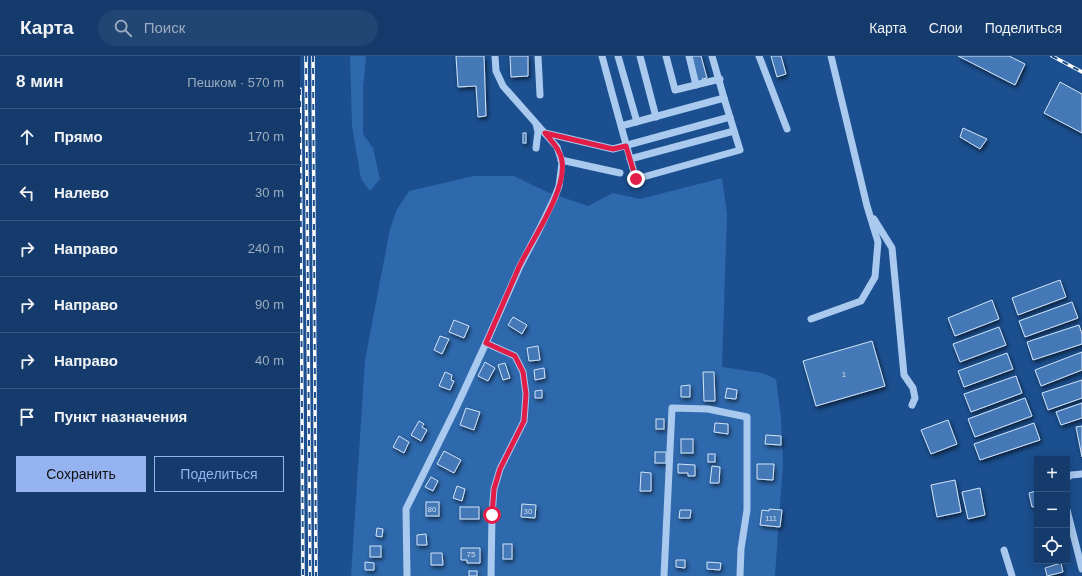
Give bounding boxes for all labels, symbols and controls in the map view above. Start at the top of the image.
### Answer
search box [98,10,378,46]
text: Карта [20,17,74,38]
icon: search [112,17,134,39]
text: Поиск [144,19,185,36]
text: Карта [869,20,907,36]
text: Слои [929,20,963,36]
text: Поделиться [985,20,1062,36]
text: 8 мин [16,72,63,91]
text: Пешком · 570 m [187,75,284,90]
icon: ahead [16,126,38,148]
text: Прямо [54,128,103,145]
text: 170 m [248,129,284,144]
route end [627,170,645,188]
icon: left [16,182,38,204]
text: Налево [54,184,109,201]
text: 30 m [255,185,284,200]
icon: right [16,238,38,260]
text: Направо [54,240,118,257]
text: 240 m [248,241,284,256]
icon: right [16,294,38,316]
text: Направо [54,296,118,313]
text: 90 m [255,297,284,312]
icon: right [16,350,38,372]
text: Направо [54,352,118,369]
text: 40 m [255,353,284,368]
house number: 1 [842,370,847,379]
icon: arrive [16,406,38,428]
text: Пункт назначения [54,408,187,425]
button: Сохранить [16,456,146,492]
button: Поделиться [154,456,284,492]
map controls [1034,456,1070,564]
button: + [1034,456,1070,492]
button: − [1034,492,1070,528]
house number: 80 [428,505,437,514]
route start [483,506,501,524]
house number: 30 [524,507,533,516]
house number: 111 [765,514,778,523]
button: locate [1034,528,1070,564]
house number: 75 [467,550,476,559]

